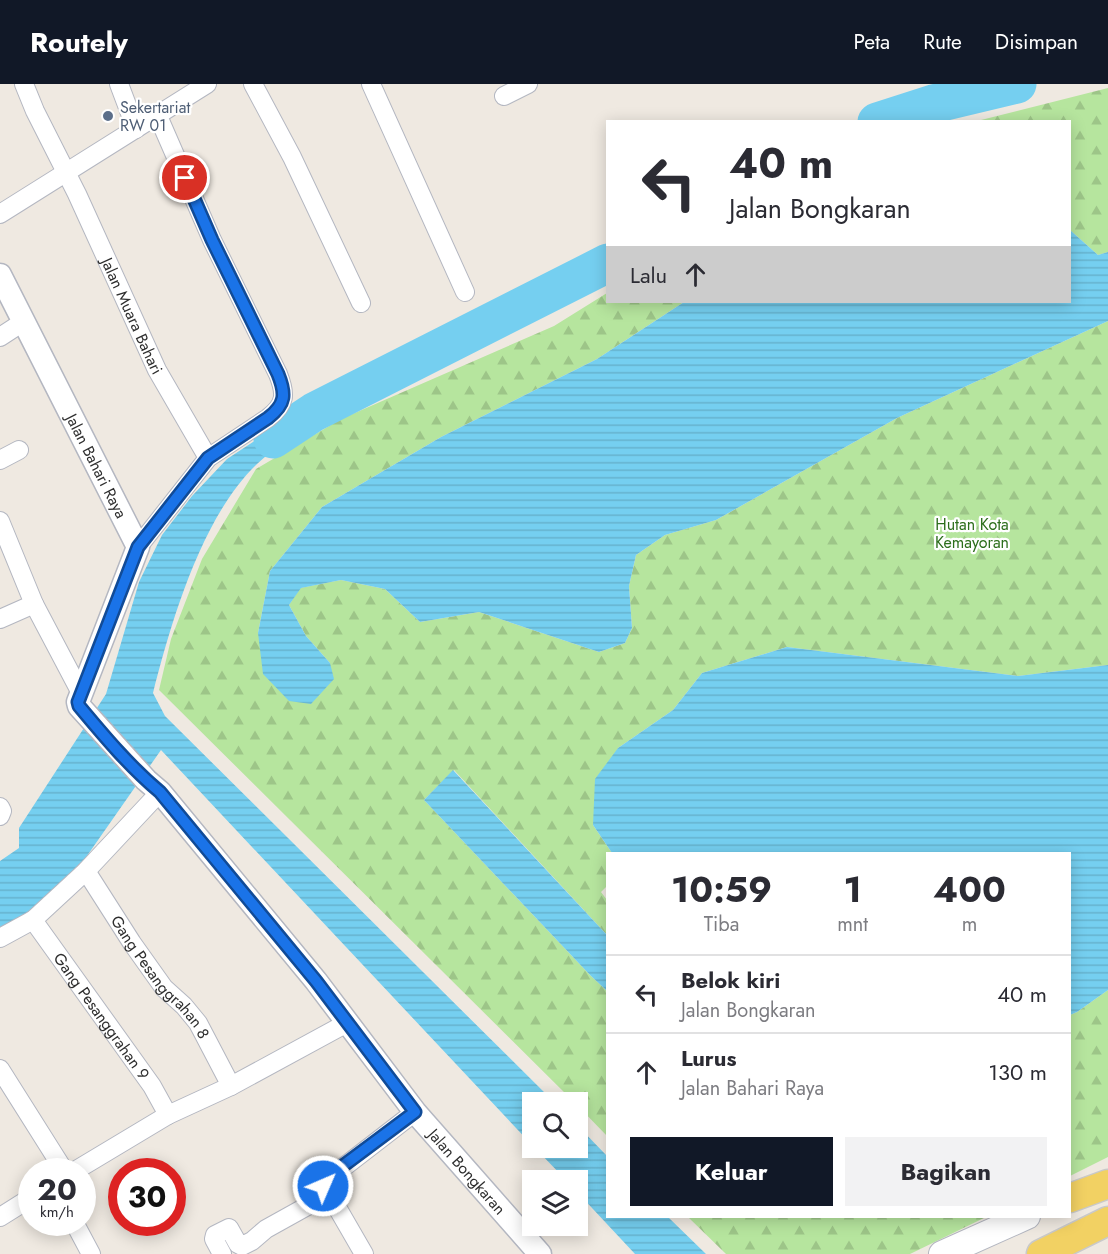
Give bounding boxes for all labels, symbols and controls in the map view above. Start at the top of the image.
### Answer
text: Routely [30,22,128,63]
text: Peta [853,27,890,57]
text: Rute [923,27,962,57]
text: Disimpan [995,27,1078,57]
place label: Sekertariat RW 01 [120,96,190,137]
marker: Sekertariat RW 01 [101,109,115,123]
text: 40 m [729,133,833,194]
icon: left [630,144,708,222]
pin [159,152,210,203]
icon: arrive [168,161,201,194]
text: Jalan Bongkaran [729,189,911,228]
street label: Jalan Muara Bahari [95,252,169,379]
icon: ahead [679,258,712,291]
text: Lalu [630,259,667,291]
street label: Jalan Bahari Raya [60,408,133,522]
park label: Hutan Kota Kemayoran [935,513,1009,554]
text: 10:59 [671,863,772,915]
text: 1 [843,863,862,915]
text: 400 [933,863,1006,915]
text: Tiba [704,910,739,939]
text: mnt [837,910,868,939]
text: m [962,910,977,939]
street label: Gang Pesanggrahan 8 [106,911,216,1042]
street label: Gang Pesanggrahan 9 [48,948,155,1084]
text: Belok kiri [681,964,780,996]
icon: left [630,978,663,1011]
text: 40 m [997,978,1047,1010]
text: Jalan Bongkaran [681,996,816,1025]
text: Lurus [681,1042,737,1074]
icon: ahead [630,1056,663,1089]
text: 130 m [988,1056,1047,1088]
text: Jalan Bahari Raya [681,1074,824,1103]
map controls [522,1092,588,1236]
button: search [522,1092,588,1158]
street label: Jalan Bongkaran [422,1122,512,1219]
button: Keluar [630,1137,833,1206]
button: Bagikan [845,1137,1047,1206]
position arrow [291,1154,355,1218]
speed limit sign: 30 [108,1158,186,1236]
text: 20 [37,1168,77,1211]
button: layers [522,1170,588,1236]
text: km/h [40,1201,74,1223]

